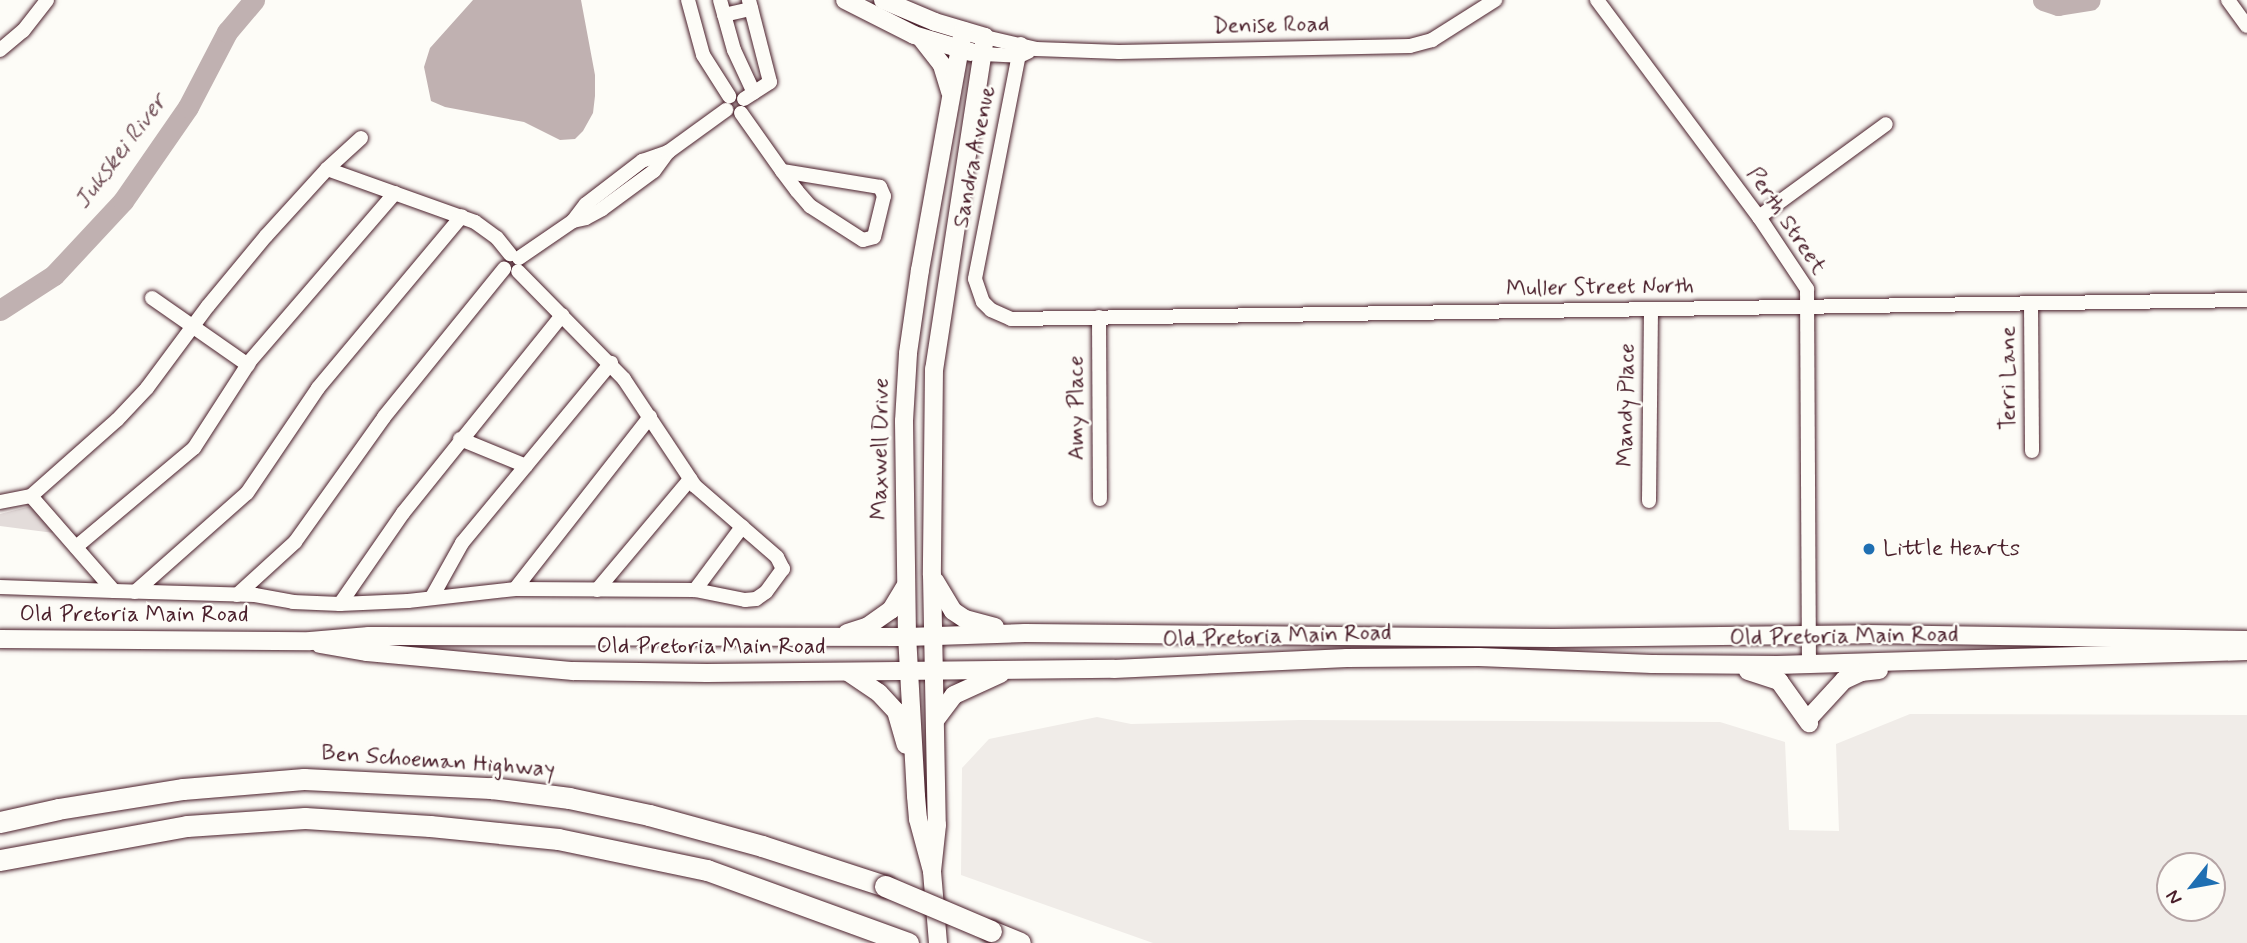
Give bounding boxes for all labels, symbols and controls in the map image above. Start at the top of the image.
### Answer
street label: Denise Road [1213,11,1329,41]
street label: Sandra Avenue [947,82,1003,232]
water label: Jukskei River [69,89,173,215]
street label: Perth Street [1740,162,1832,280]
street label: Muller Street North [1503,273,1697,303]
street label: Terri Lane [1995,327,2023,429]
street label: Mandy Place [1612,342,1642,468]
street label: Amy Place [1063,357,1091,459]
street label: Maxwell Drive [866,379,896,519]
place label: Little Hearts [1883,535,2016,563]
marker: Little Hearts [1861,541,1877,557]
street label: Old Pretoria Main Road [21,601,247,629]
street label: Old Pretoria Main Road [1164,619,1390,655]
street label: Old Pretoria Main Road [1731,621,1957,653]
street label: Old Pretoria Main Road [598,633,824,661]
street label: Ben Schoeman Highway [321,740,555,784]
north arrow [2156,852,2226,922]
text: N [2160,885,2188,909]

